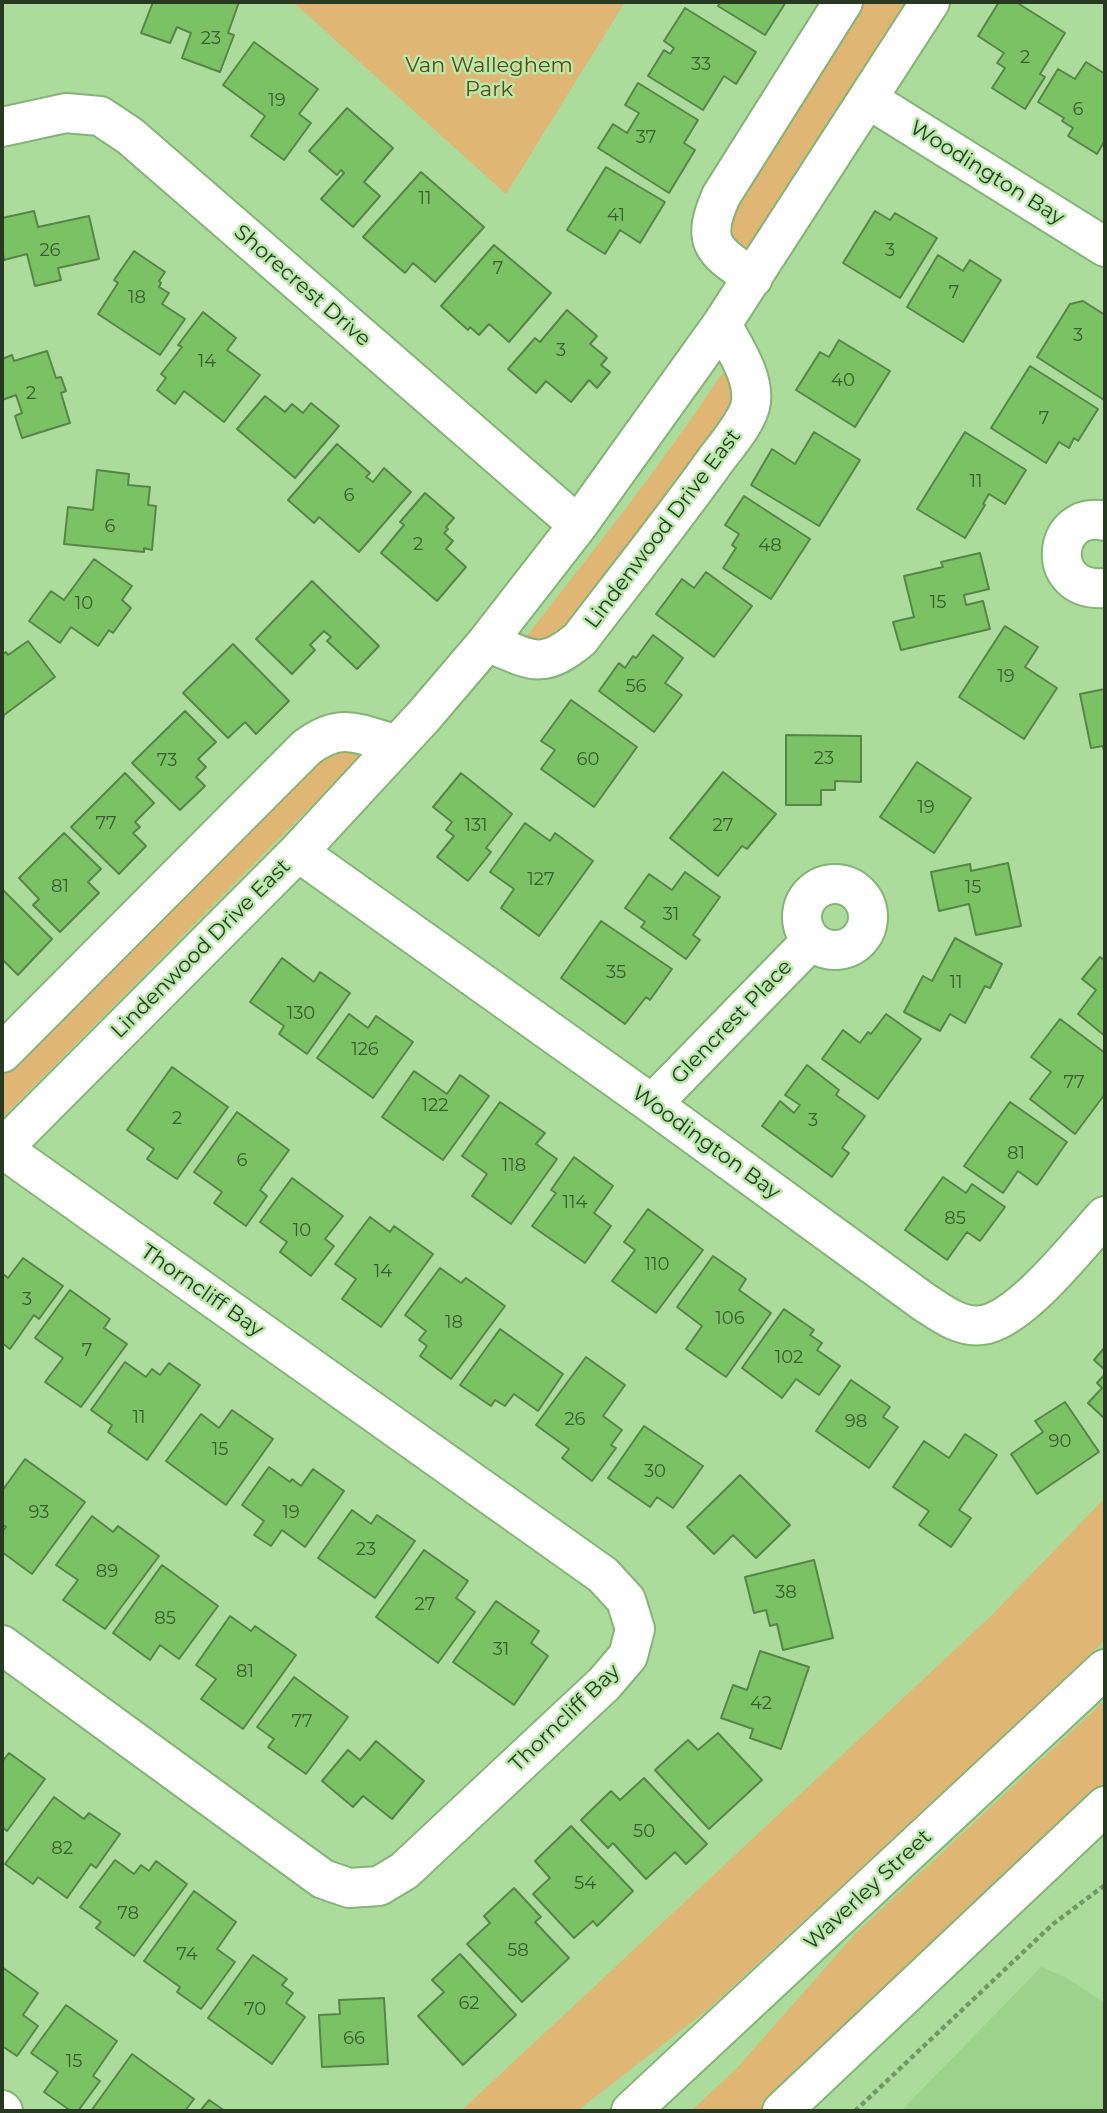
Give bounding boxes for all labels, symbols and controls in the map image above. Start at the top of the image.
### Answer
house number: 23 [201,28,221,50]
house number: 2 [1020,47,1030,69]
park label: Van Walleghem Park [405,53,573,103]
house number: 33 [691,54,711,76]
house number: 19 [268,90,286,112]
house number: 6 [1073,99,1083,121]
street label: Woodington Bay [905,115,1069,231]
house number: 37 [636,127,656,149]
house number: 11 [419,188,431,210]
house number: 41 [607,205,625,227]
street label: Shorecrest Drive [228,220,376,352]
house number: 26 [39,240,61,262]
house number: 3 [885,240,895,262]
house number: 7 [493,258,503,280]
house number: 7 [949,282,959,304]
house number: 18 [128,287,146,309]
house number: 3 [1073,325,1083,347]
house number: 3 [556,340,566,362]
house number: 14 [198,351,216,373]
house number: 40 [831,370,855,392]
house number: 2 [26,383,36,405]
house number: 7 [1039,408,1049,430]
street label: Lindenwood Drive East [580,424,746,634]
house number: 11 [970,471,982,493]
house number: 6 [344,485,354,507]
house number: 6 [105,516,115,538]
house number: 2 [413,534,423,556]
house number: 48 [758,535,782,557]
house number: 15 [930,592,946,614]
house number: 10 [75,593,93,615]
house number: 19 [997,666,1015,688]
house number: 56 [625,676,647,698]
house number: 23 [814,748,834,770]
house number: 60 [577,749,599,771]
house number: 73 [157,750,177,772]
house number: 19 [917,797,935,819]
house number: 77 [95,813,117,835]
house number: 131 [464,815,488,837]
house number: 27 [713,815,733,837]
street label: Lindenwood Drive East [106,854,296,1044]
house number: 127 [527,869,555,891]
house number: 81 [51,876,69,898]
house number: 15 [965,877,981,899]
house number: 31 [663,904,679,926]
street label: Glencrest Place [666,955,798,1089]
house number: 35 [606,962,626,984]
house number: 11 [950,972,962,994]
house number: 130 [287,1003,315,1025]
house number: 126 [351,1039,379,1061]
house number: 77 [1063,1072,1085,1094]
street label: Woodington Bay [627,1081,785,1205]
house number: 122 [422,1095,448,1117]
house number: 2 [172,1108,182,1130]
house number: 3 [808,1110,818,1132]
house number: 81 [1007,1143,1025,1165]
house number: 6 [237,1150,247,1172]
house number: 118 [502,1155,526,1177]
house number: 114 [563,1192,587,1214]
house number: 85 [944,1208,966,1230]
house number: 10 [293,1220,311,1242]
street label: Thorncliff Bay [136,1239,268,1343]
house number: 110 [645,1254,669,1276]
house number: 14 [374,1261,392,1283]
house number: 3 [22,1289,32,1311]
house number: 106 [715,1308,745,1330]
house number: 18 [445,1312,463,1334]
house number: 7 [82,1340,92,1362]
house number: 102 [775,1347,803,1369]
house number: 11 [133,1407,145,1429]
house number: 26 [564,1409,586,1431]
house number: 98 [845,1411,867,1433]
house number: 90 [1049,1431,1071,1453]
house number: 15 [212,1439,228,1461]
house number: 30 [644,1461,666,1483]
house number: 93 [29,1502,49,1524]
house number: 19 [282,1502,300,1524]
house number: 23 [356,1539,376,1561]
house number: 89 [96,1561,118,1583]
house number: 38 [775,1582,797,1604]
house number: 27 [415,1594,435,1616]
house number: 85 [154,1608,176,1630]
house number: 31 [493,1639,509,1661]
street label: Thorncliff Bay [505,1659,625,1777]
house number: 81 [236,1661,254,1683]
house number: 42 [750,1693,772,1715]
house number: 77 [291,1711,313,1733]
house number: 50 [633,1821,655,1843]
street label: Waverley Street [799,1825,937,1955]
house number: 82 [51,1838,73,1860]
house number: 54 [574,1873,596,1895]
house number: 78 [117,1903,139,1925]
house number: 58 [507,1940,529,1962]
house number: 74 [176,1944,198,1966]
house number: 62 [458,1993,480,2015]
house number: 70 [244,1999,266,2021]
house number: 66 [343,2028,365,2050]
house number: 15 [66,2051,82,2073]

